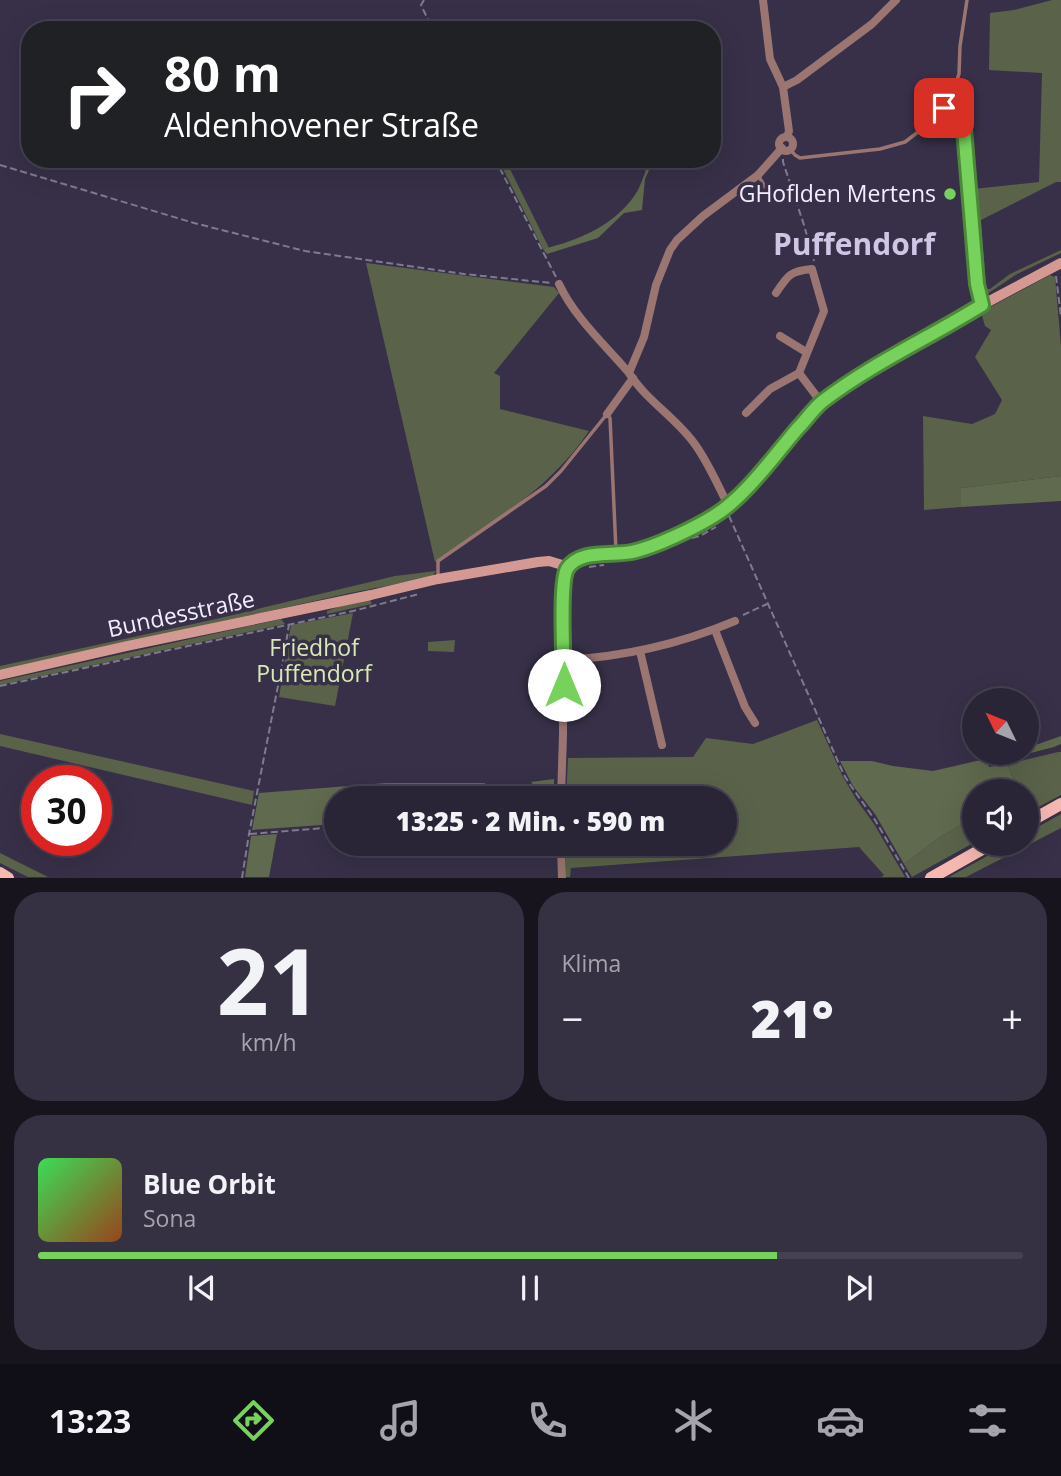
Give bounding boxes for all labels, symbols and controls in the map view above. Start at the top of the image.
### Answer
text: 80 m [164,40,281,106]
icon: right [49,49,140,140]
pin [914,78,974,138]
icon: arrive [925,89,963,127]
text: Aldenhovener Straße [164,103,479,146]
place label: GHoflden Mertens [739,177,936,209]
marker: GHoflden Mertens [942,186,958,202]
district label: Puffendorf [773,223,936,264]
street label: Bundesstraße [104,582,257,644]
park label: Friedhof Puffendorf [256,631,373,689]
position arrow [527,648,601,722]
north arrow [962,688,1040,765]
map controls [962,688,1039,856]
speed limit sign: 30 [21,765,112,856]
button: sound [962,779,1039,856]
text: 13:25 · 2 Min. · 590 m [396,803,665,839]
text: 21 [217,918,321,1042]
text: Klima [562,947,621,979]
text: 21° [751,982,834,1053]
text: − [562,992,583,1044]
text: + [1001,992,1023,1044]
text: km/h [241,1026,297,1058]
text: Blue Orbit [143,1166,276,1202]
text: Sona [143,1202,196,1234]
icon: previous [183,1269,221,1307]
icon: pause [511,1269,549,1307]
icon: next [840,1269,878,1307]
icon: directions [229,1396,278,1445]
icon: music [376,1396,425,1445]
icon: phone [523,1396,572,1445]
icon: climate [669,1396,718,1445]
icon: car [816,1396,865,1445]
icon: filters [963,1396,1012,1445]
text: 13:23 [49,1399,131,1442]

